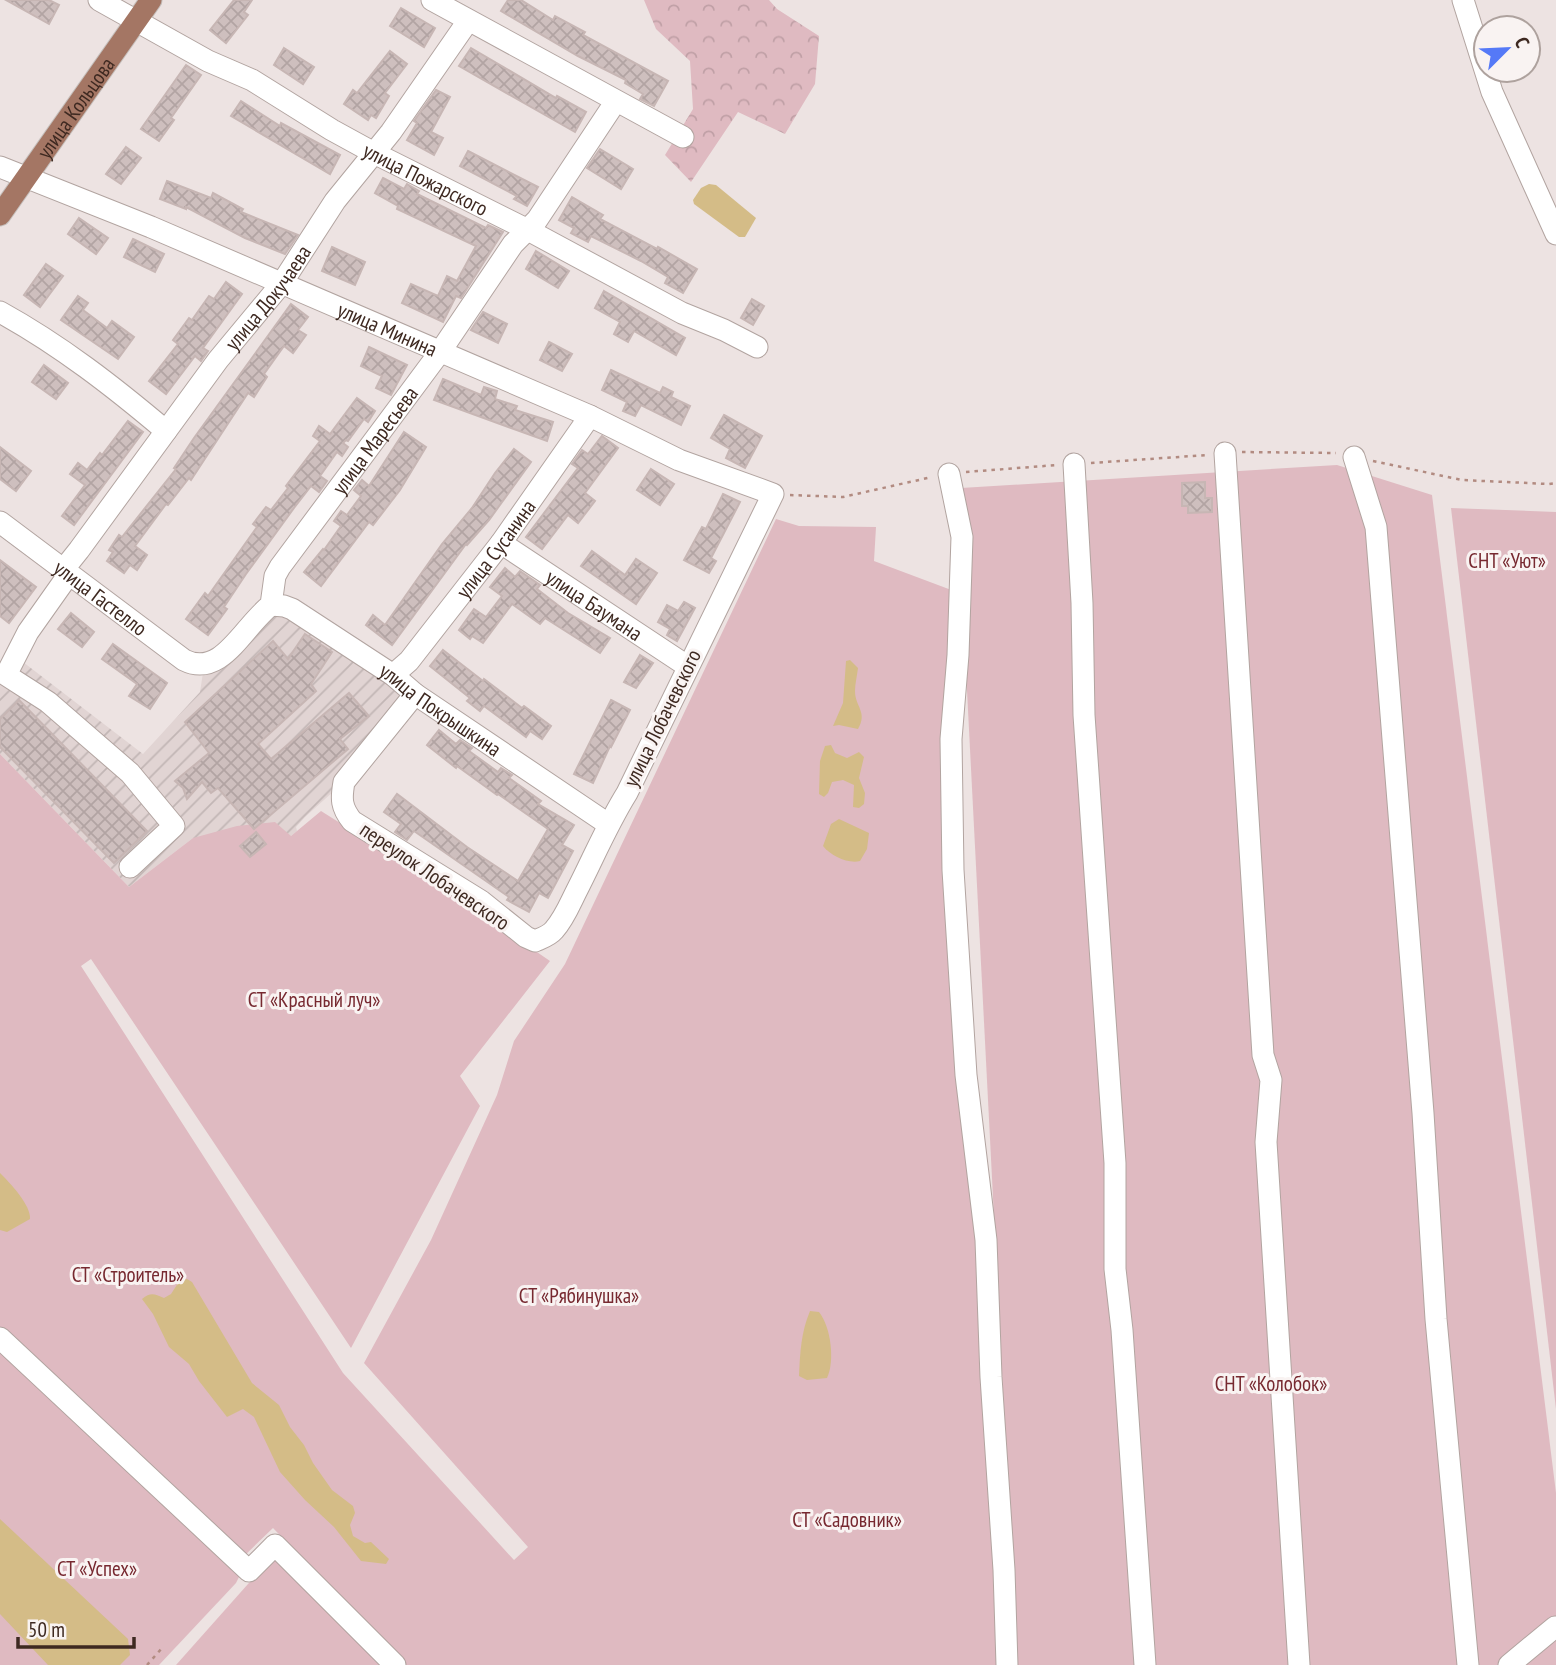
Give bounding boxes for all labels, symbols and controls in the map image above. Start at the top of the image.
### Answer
north arrow [1472,14,1542,84]
text: С [1510,33,1535,51]
street label: улица Кольцова [30,52,120,164]
street label: улица Пожарского [359,136,493,221]
street label: улица Докучаева [219,240,316,355]
street label: улица Минина [333,295,442,362]
street label: улица Маресьева [326,381,423,499]
street label: улица Сусанина [450,494,541,603]
park label: СНТ «Уют» [1468,547,1546,574]
street label: улица Гастелло [49,554,153,641]
street label: улица Баумана [541,563,648,646]
street label: улица Лобачевского [617,645,707,791]
street label: улица Покрышкина [375,657,507,762]
street label: переулок Лобачевского [355,816,515,936]
park label: СТ «Красный луч» [248,986,380,1013]
park label: СТ «Строитель» [72,1261,184,1288]
park label: СТ «Рябинушка» [519,1282,639,1309]
park label: СНТ «Колобок» [1215,1370,1327,1397]
park label: СТ «Садовник» [792,1506,902,1533]
park label: СТ «Успех» [57,1555,137,1582]
scale bar [18,1606,133,1650]
text: 50 m [28,1616,65,1643]

